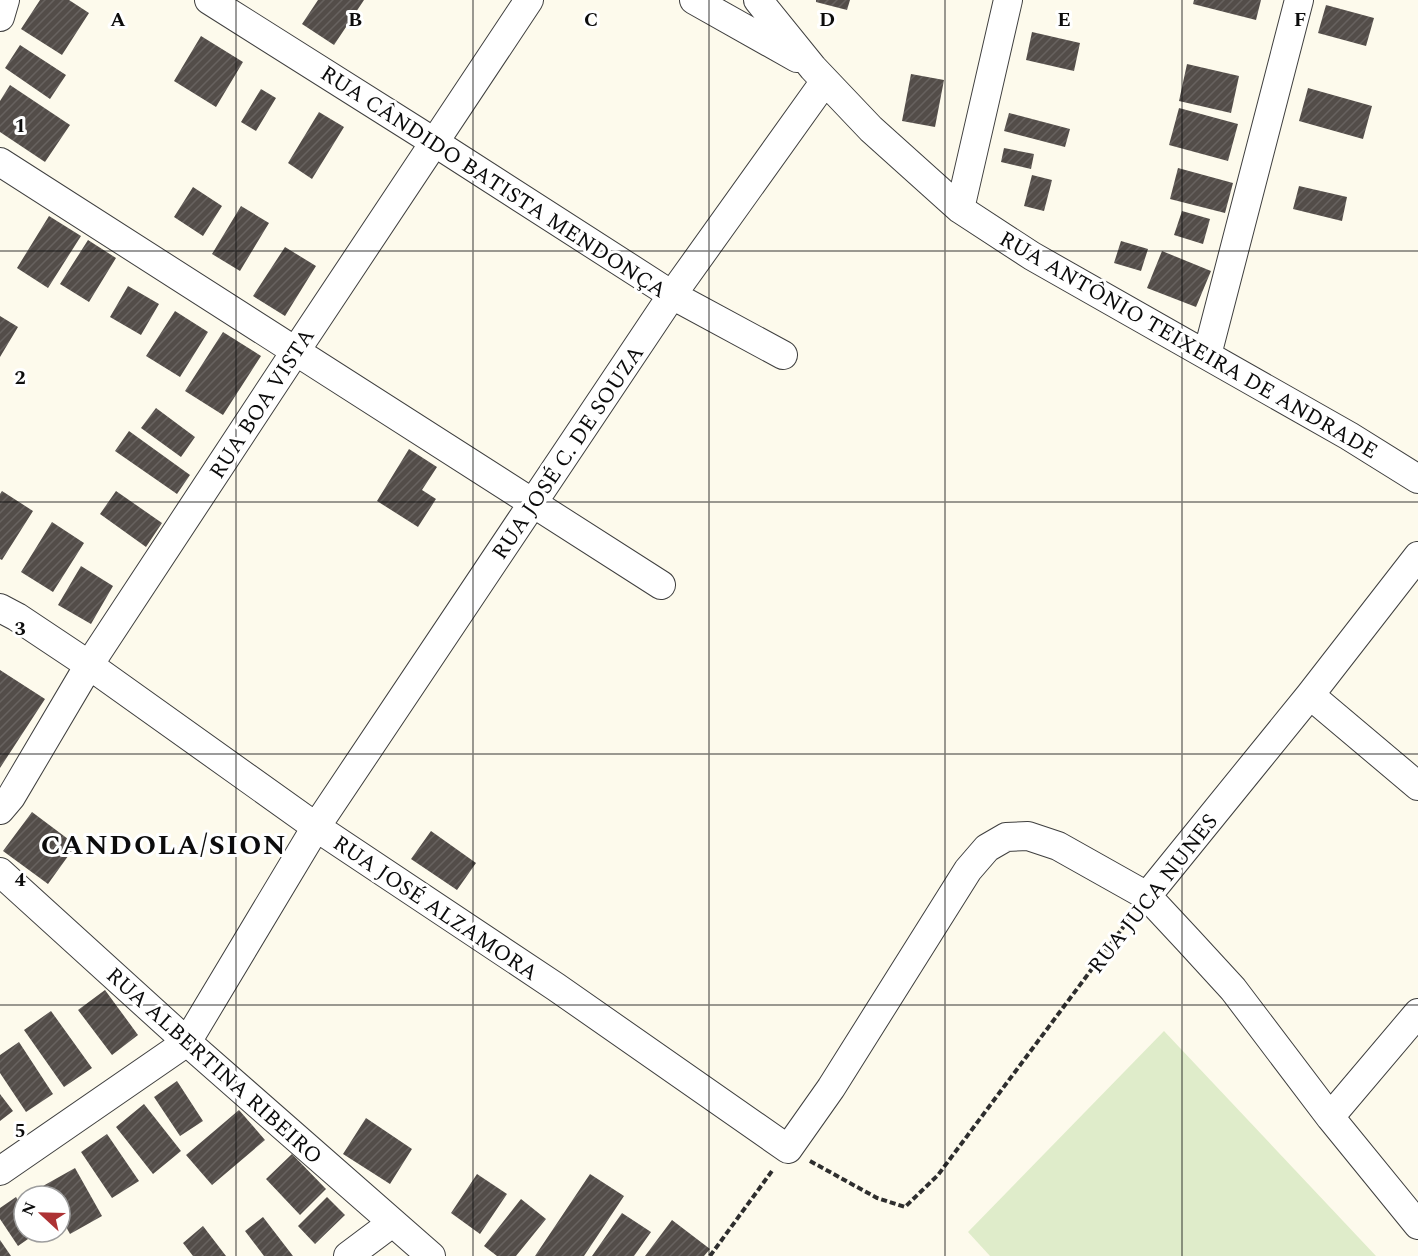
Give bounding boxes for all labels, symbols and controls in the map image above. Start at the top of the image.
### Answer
text: A [110,5,126,35]
text: B [348,5,362,35]
text: C [584,5,598,35]
text: D [819,5,835,35]
text: E [1057,5,1071,35]
text: F [1294,5,1306,35]
street label: RUA CÂNDIDO BATISTA MENDONÇA [313,58,673,307]
text: 1 [14,111,26,141]
street label: RUA ANTÔNIO TEIXEIRA DE ANDRADE [993,223,1384,468]
street label: RUA BOA VISTA [201,322,323,486]
street label: RUA JOSÉ C. DE SOUZA [484,339,652,567]
text: 2 [14,363,26,393]
text: 3 [14,614,26,644]
street label: RUA JUCA NUNES [1080,807,1226,981]
district label: CANDOLA/SION [41,824,287,867]
street label: RUA JOSÉ ALZAMORA [326,827,544,989]
text: 4 [14,865,26,895]
street label: RUA ALBERTINA RIBEIRO [98,960,330,1173]
text: 5 [14,1116,26,1146]
north arrow [12,1184,72,1244]
text: N [15,1198,43,1219]

